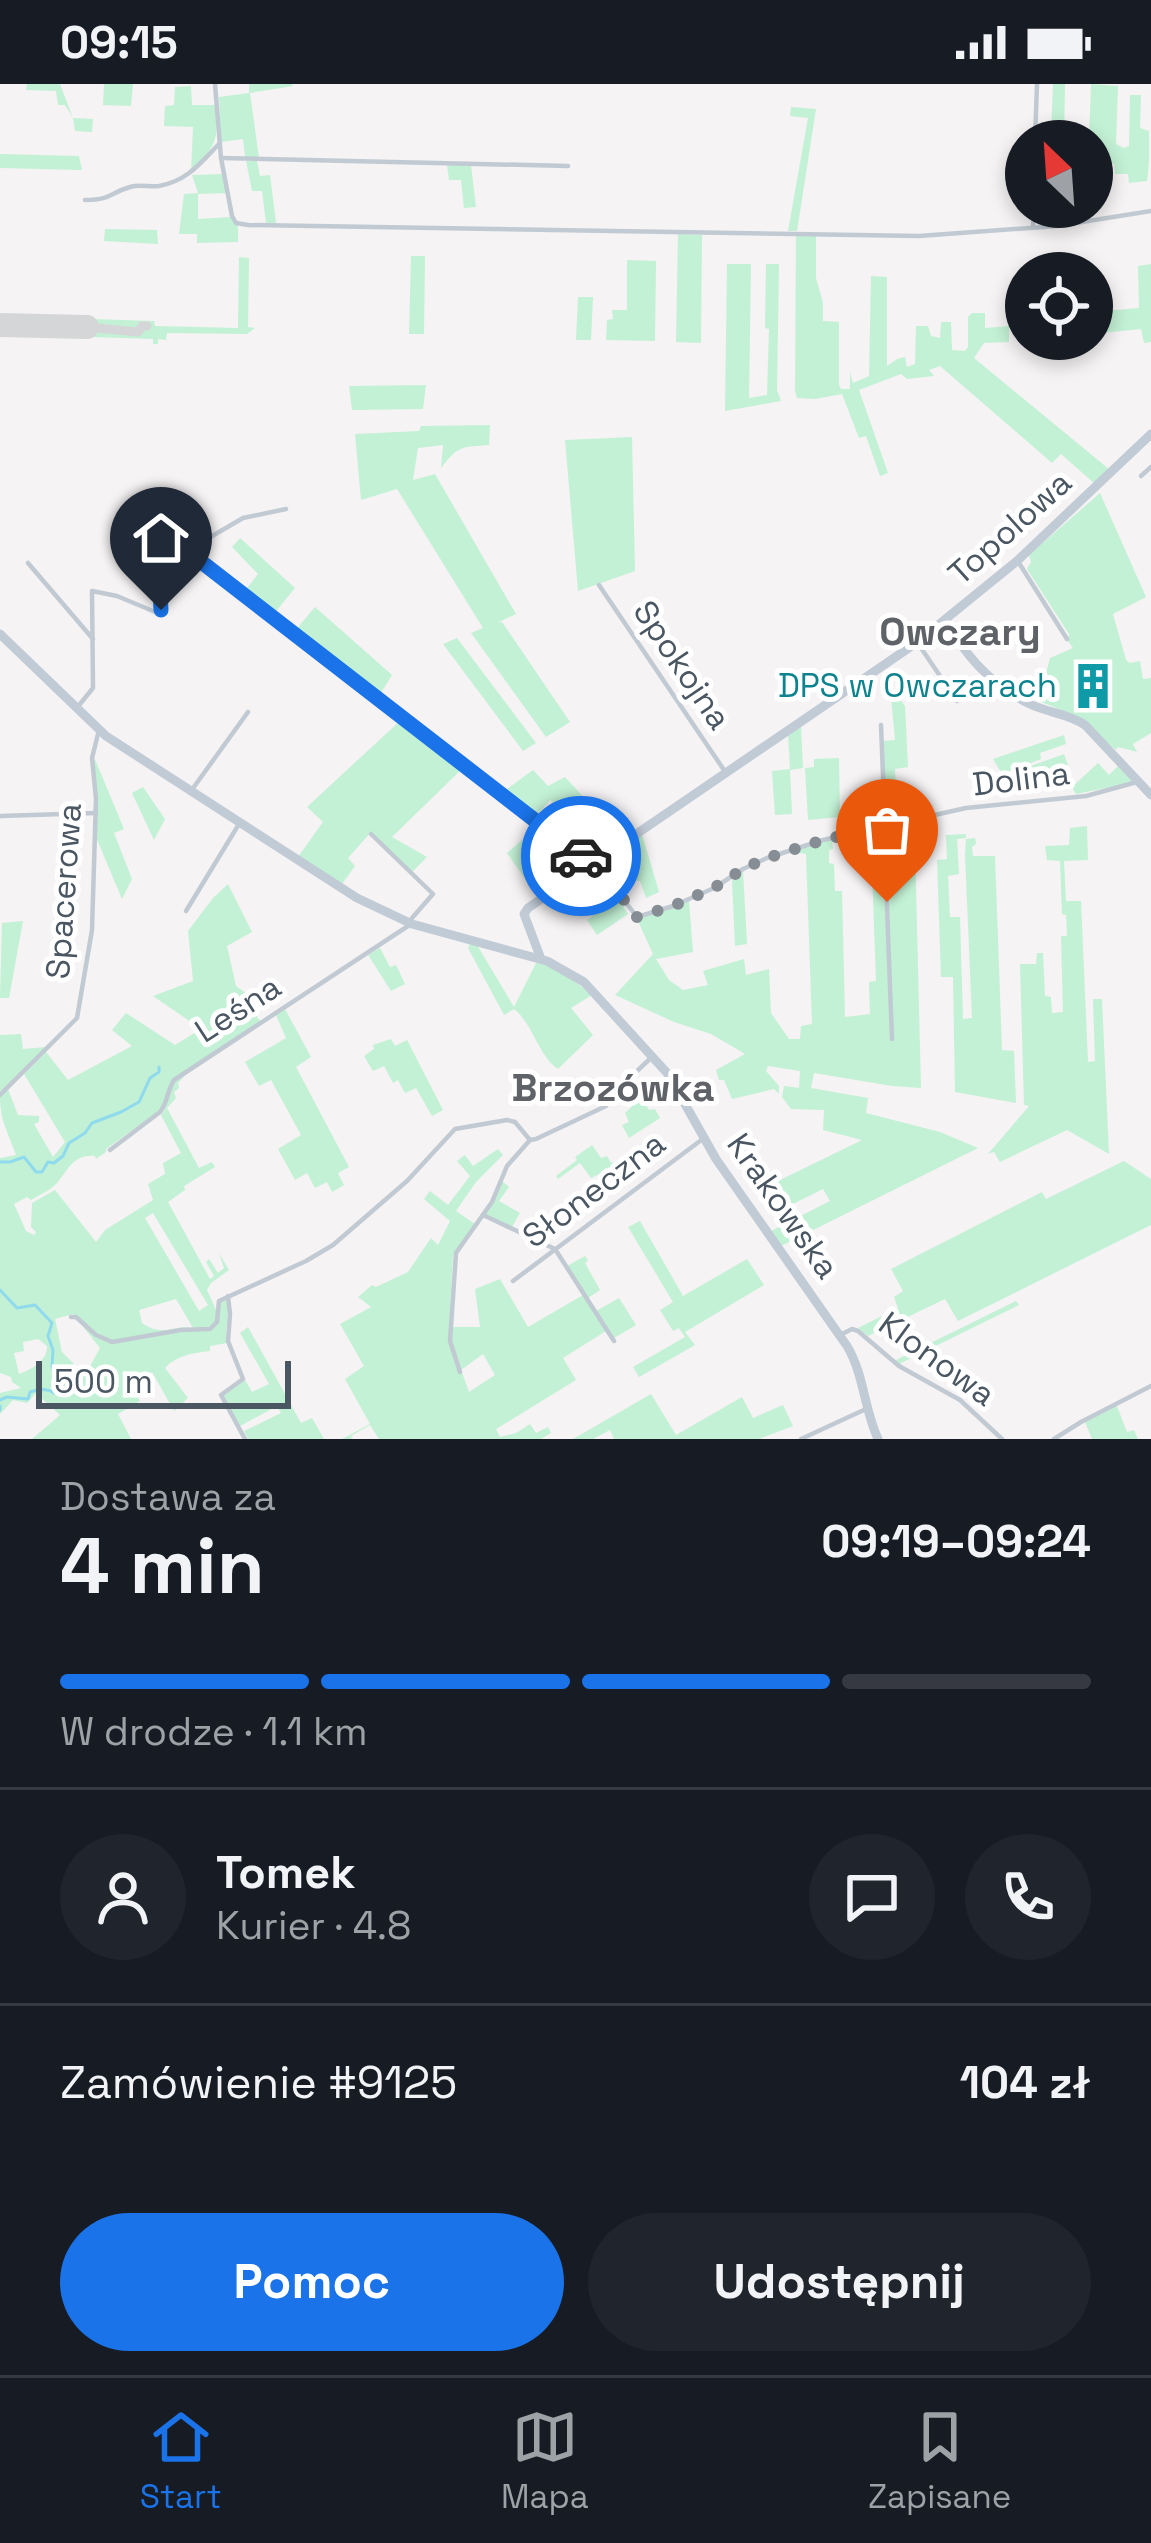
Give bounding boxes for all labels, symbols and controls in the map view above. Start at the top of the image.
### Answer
text: 09:15 [60,14,178,71]
north arrow [1005,120,1113,228]
map controls [1005,120,1113,360]
button: locate [1005,252,1113,360]
street label: Topolowa [940,462,1080,594]
pin [110,487,212,610]
icon: home [128,505,194,571]
street label: Spokojna [624,593,740,737]
district label: Owczary [879,607,1041,656]
building icon: DPS w Owczarach [1068,661,1118,711]
place label: DPS w Owczarach [778,665,1057,707]
street label: Dolina [970,752,1072,806]
pin [836,779,938,902]
courier [521,796,641,916]
icon: bag [854,797,920,863]
street label: Spacerowa [37,802,91,980]
icon: car [548,823,614,889]
street label: Leśna [187,966,289,1052]
district label: Brzozówka [511,1063,715,1112]
street label: Słoneczna [514,1123,674,1257]
street label: Krakowska [718,1125,848,1287]
street label: Klonowa [870,1303,1004,1415]
scale bar [36,1355,291,1408]
text: 500 m [54,1361,153,1403]
text: Dostawa za [60,1472,276,1521]
text: 09:19–09:24 [821,1513,1091,1570]
text: 4 min [60,1516,265,1616]
text: W drodze · 1.1 km [60,1707,368,1756]
button: person [60,1834,186,1960]
button: chat [809,1834,935,1960]
button: phone [965,1834,1091,1960]
text: Tomek [216,1844,356,1901]
text: Kurier · 4.8 [216,1901,411,1950]
text: Zamówienie #9125 [60,2054,457,2111]
text: 104 zł [960,2054,1091,2111]
button: Pomoc [60,2213,564,2351]
button: Udostępnij [588,2213,1091,2351]
tab: Start [140,2404,222,2518]
tab: Mapa [501,2404,589,2518]
tab: Zapisane [868,2404,1011,2518]

